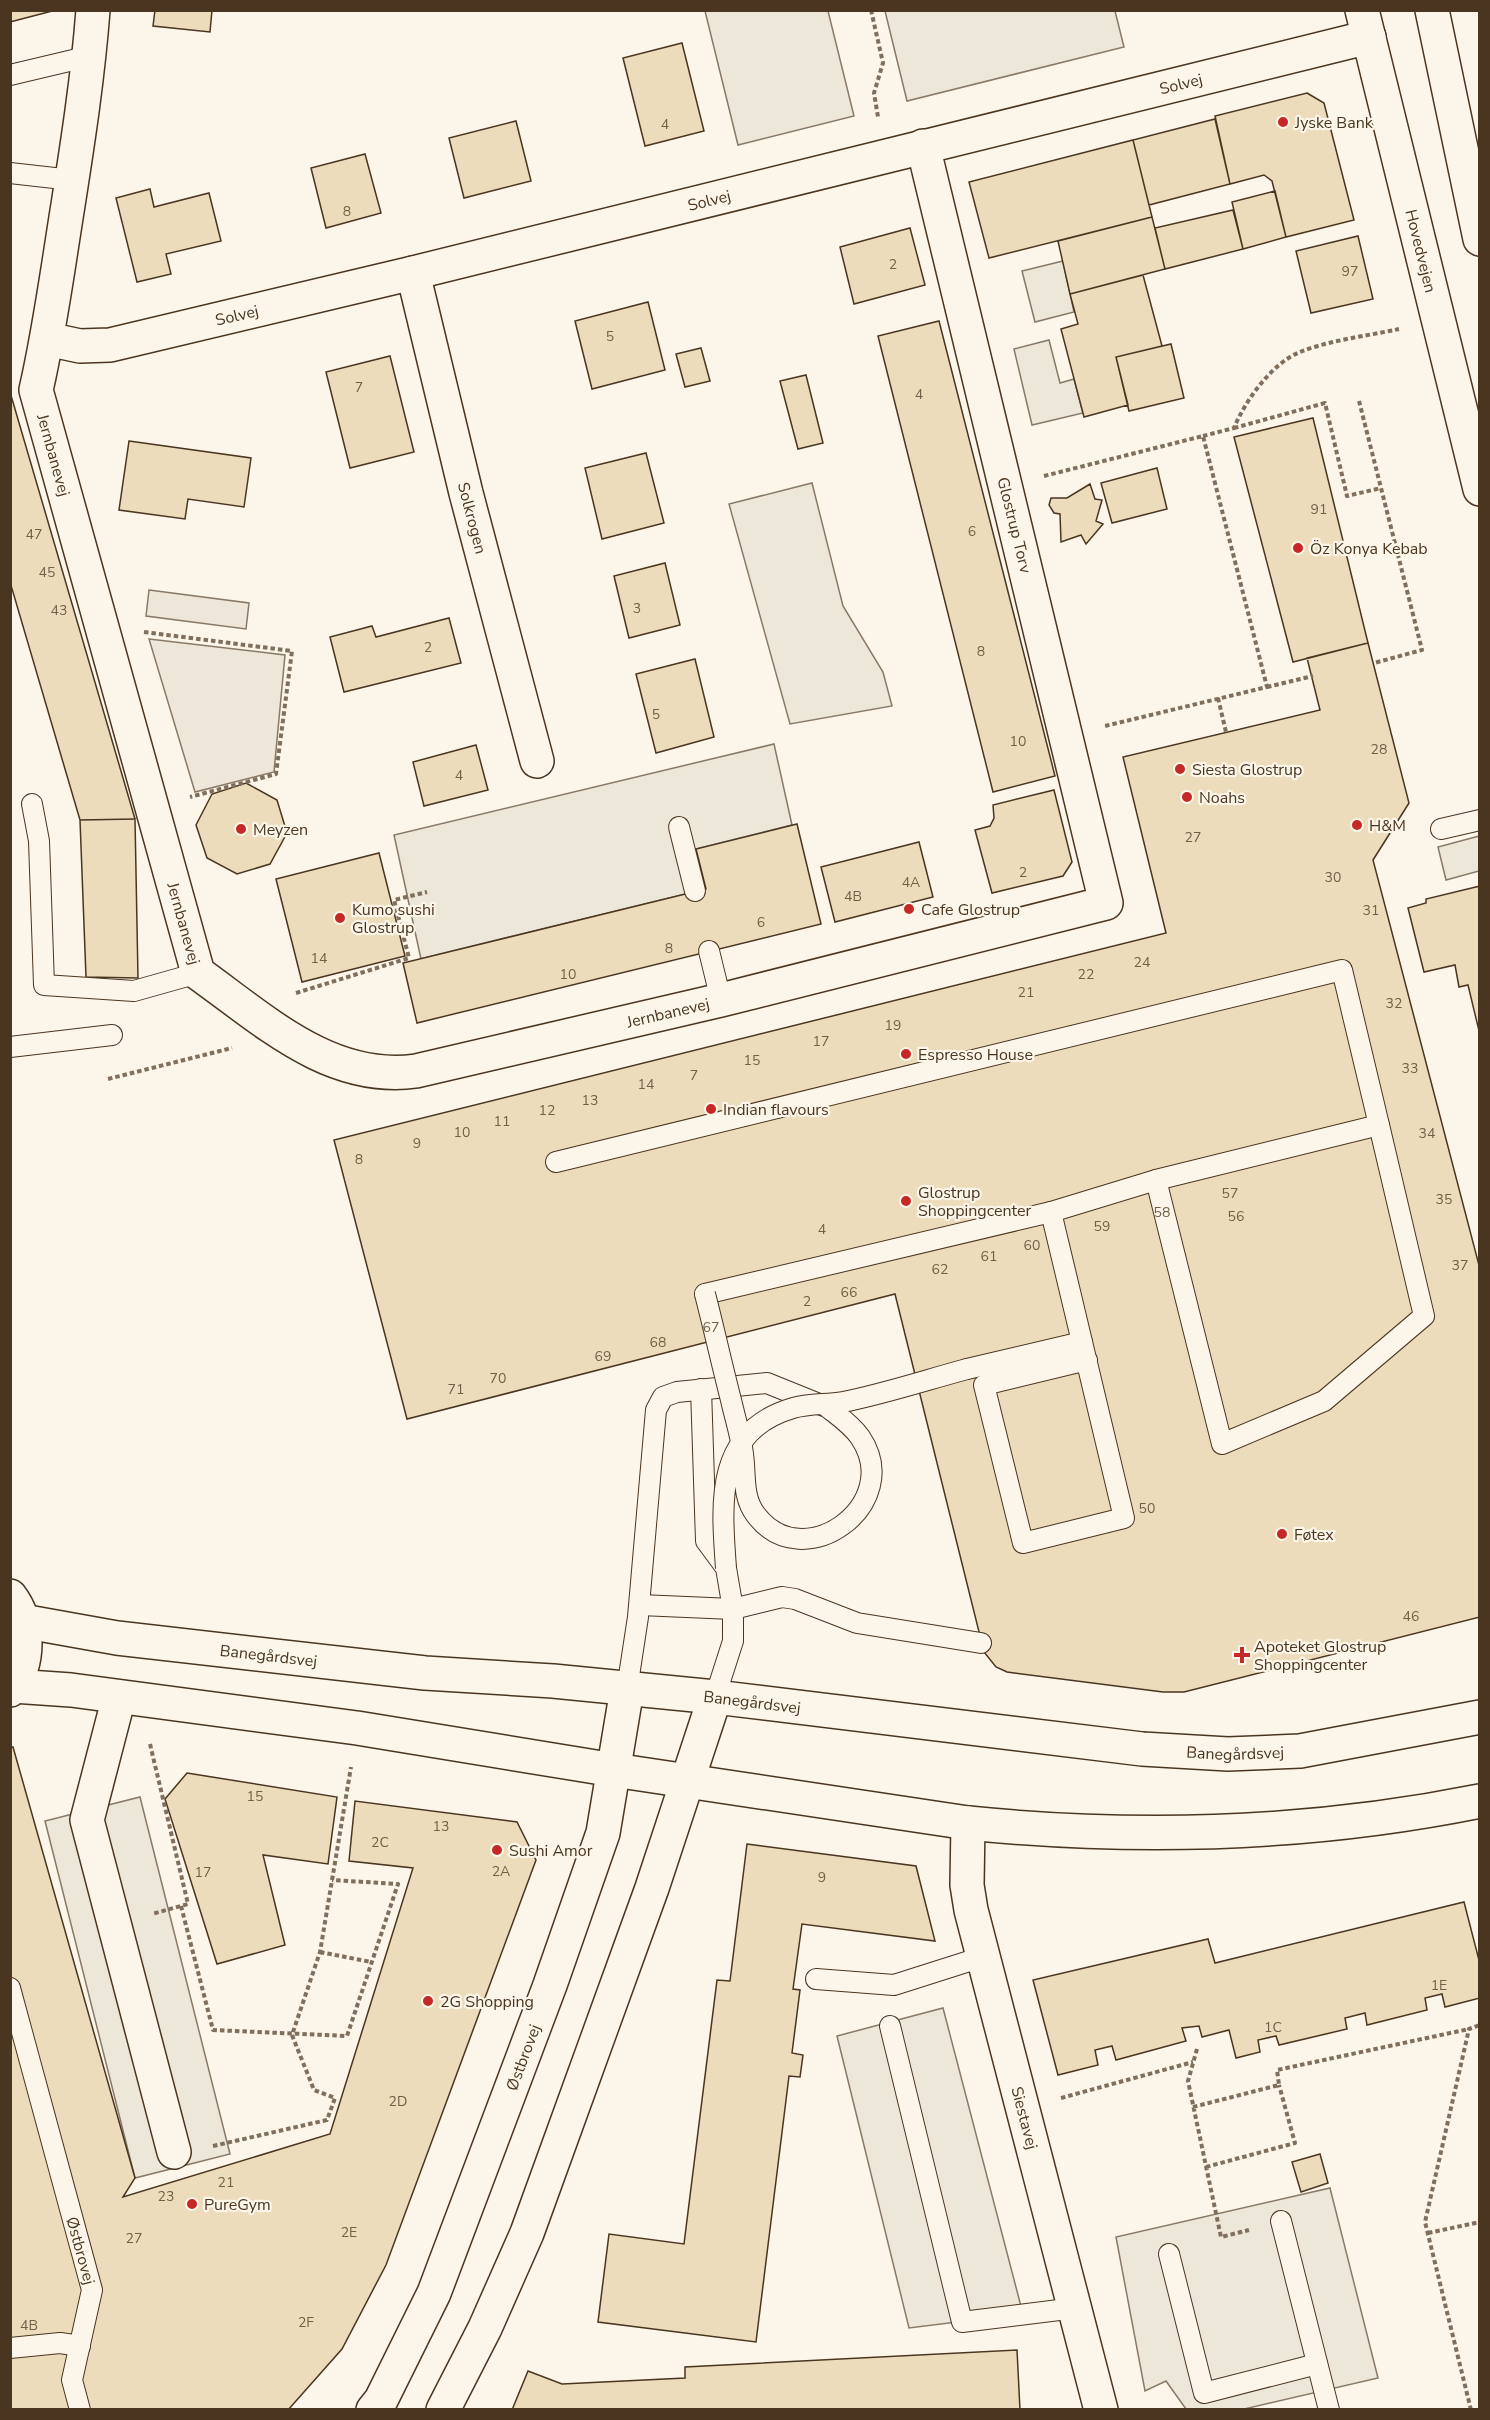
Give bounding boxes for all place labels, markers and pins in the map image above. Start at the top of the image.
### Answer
place label: Jyske Bank [1294,112,1374,134]
marker: Jyske Bank [1276,115,1290,129]
place label: Öz Konya Kebab [1310,538,1428,560]
marker: Öz Konya Kebab [1291,541,1305,555]
place label: Siesta Glostrup [1192,759,1302,781]
marker: Siesta Glostrup [1173,762,1187,776]
place label: Noahs [1199,787,1245,809]
marker: Noahs [1180,790,1194,804]
place label: H&M [1369,815,1406,837]
marker: H&M [1350,818,1364,832]
place label: Meyzen [253,819,308,841]
marker: Meyzen [234,822,248,836]
place label: Kumo sushi Glostrup [352,899,435,939]
place label: Cafe Glostrup [921,899,1020,921]
marker: Cafe Glostrup [902,902,916,916]
marker: Kumo sushi Glostrup [333,911,347,925]
place label: Espresso House [918,1044,1033,1066]
marker: Espresso House [899,1047,913,1061]
place label: Indian flavours [723,1099,829,1121]
marker: Indian flavours [704,1102,718,1116]
place label: Glostrup Shoppingcenter [918,1182,1032,1222]
marker: Glostrup Shoppingcenter [899,1194,913,1208]
place label: Føtex [1294,1524,1334,1546]
marker: Føtex [1275,1527,1289,1541]
place label: Apoteket Glostrup Shoppingcenter [1254,1636,1386,1676]
marker: Apoteket Glostrup Shoppingcenter [1235,1648,1249,1662]
place label: Sushi Amor [509,1840,593,1862]
marker: Sushi Amor [490,1843,504,1857]
place label: 2G Shopping [440,1991,534,2013]
marker: 2G Shopping [421,1994,435,2008]
place label: PureGym [204,2194,271,2216]
marker: PureGym [185,2197,199,2211]

